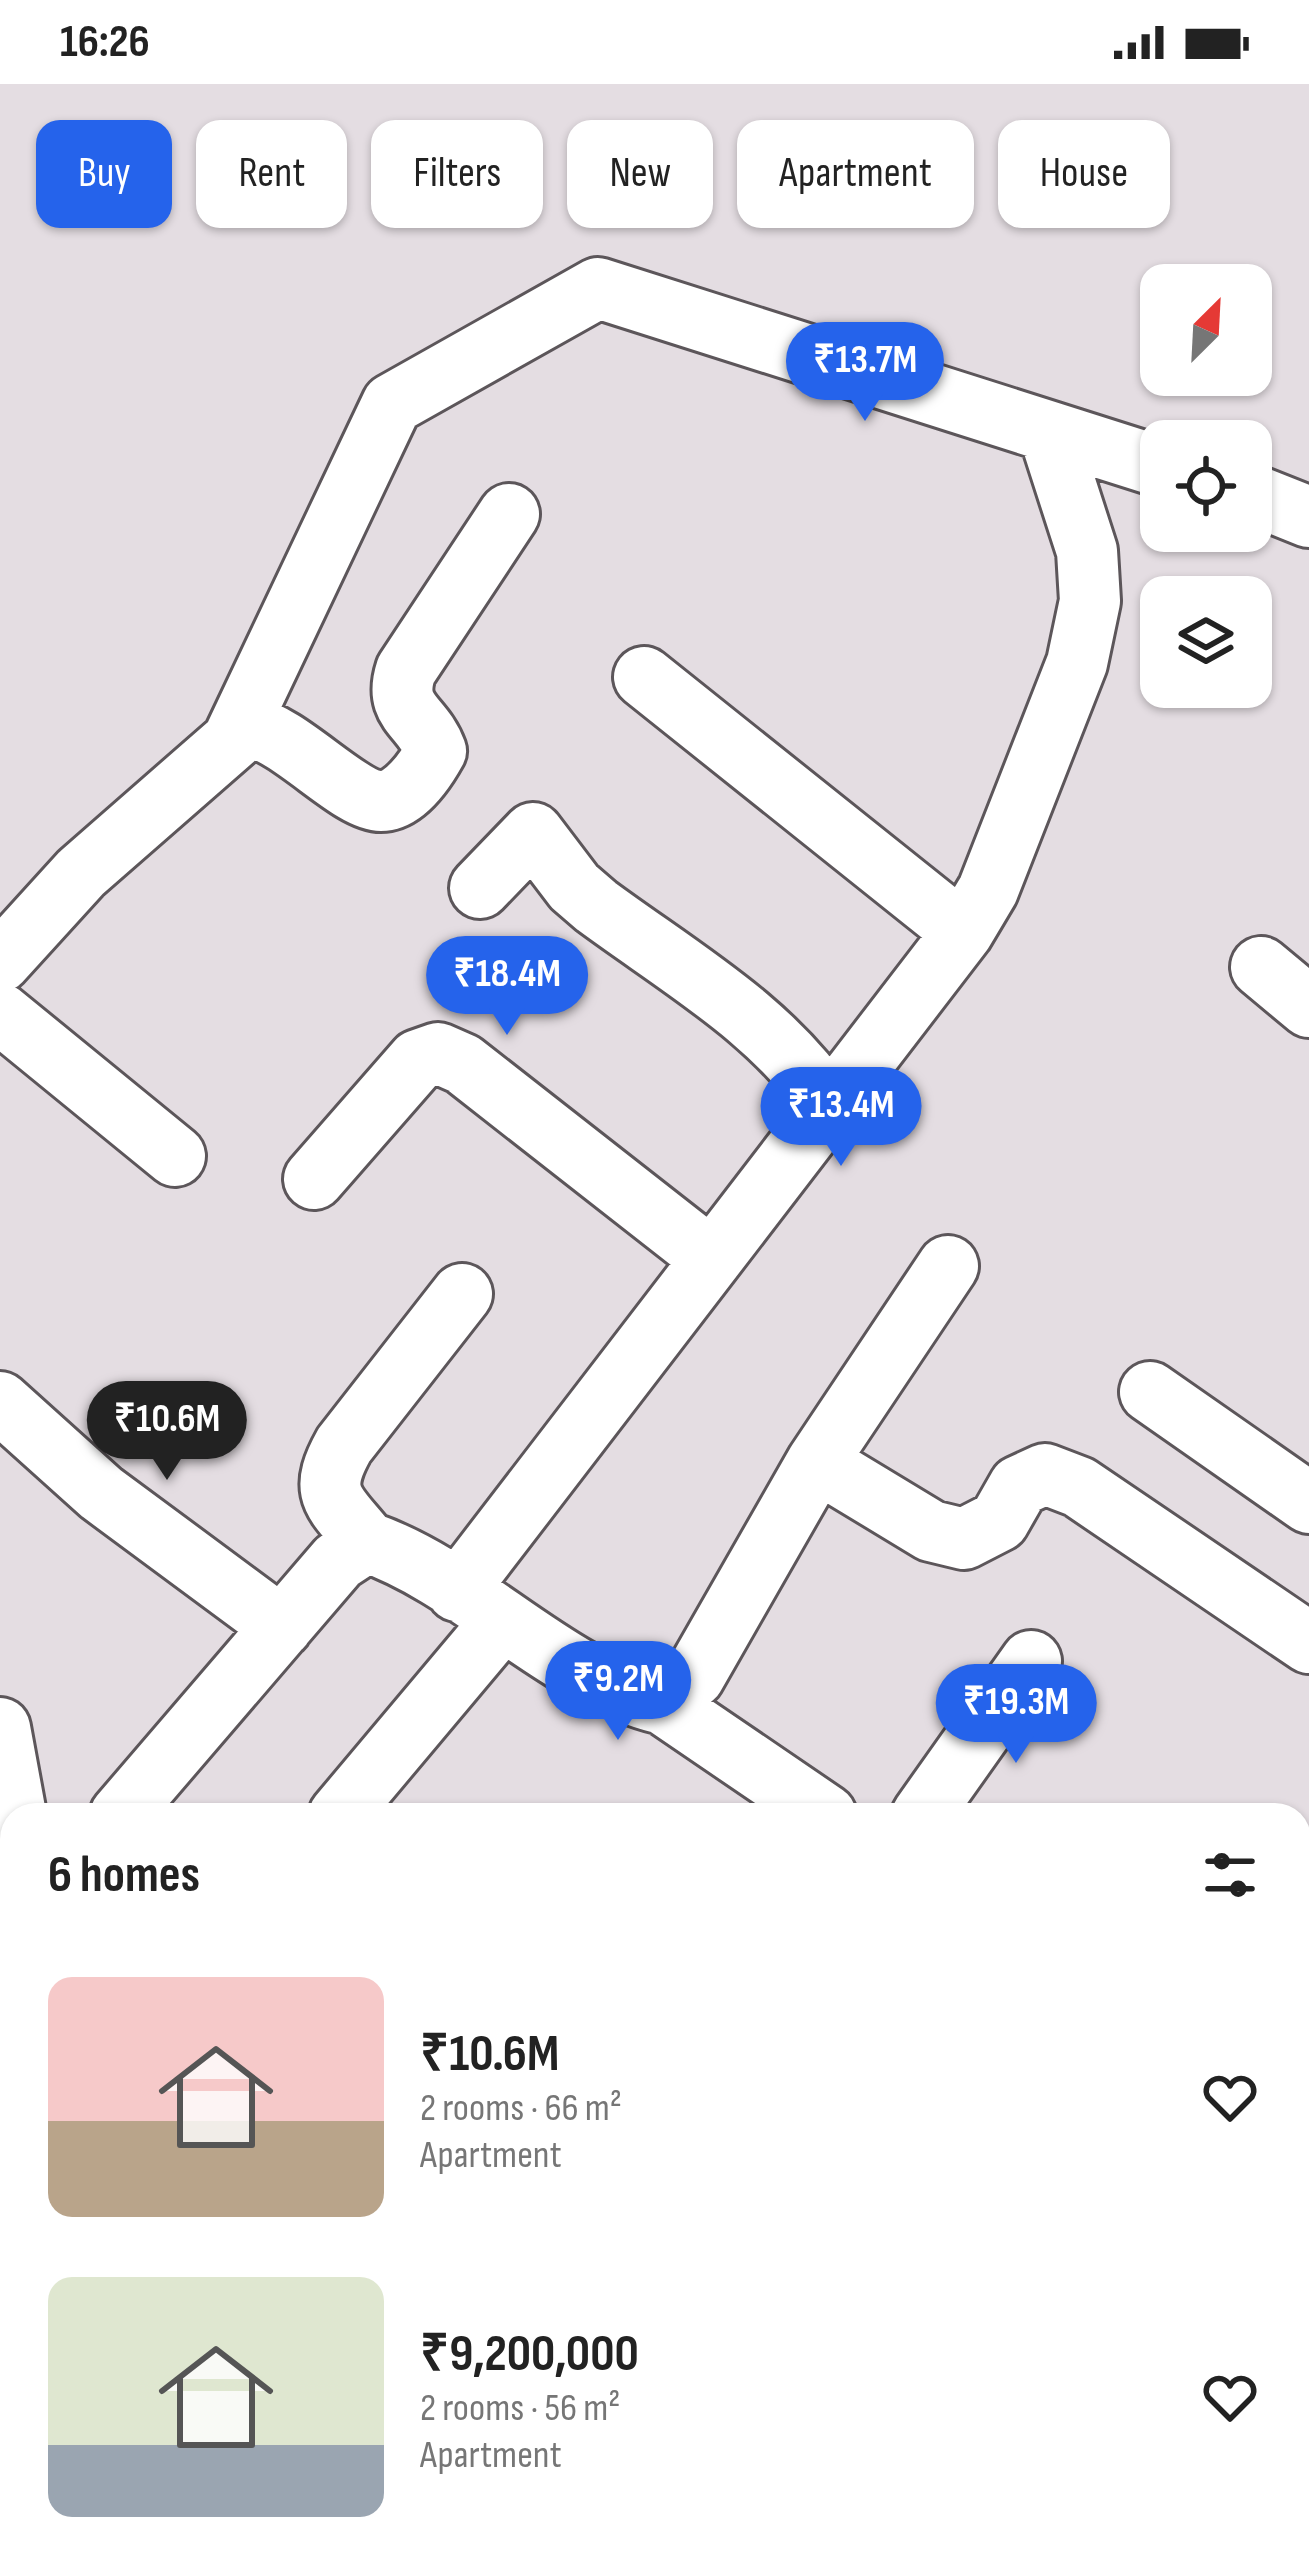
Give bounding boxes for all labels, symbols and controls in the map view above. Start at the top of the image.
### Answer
text: 16:26 [60,15,150,70]
chip: Buy [36,120,172,228]
chip: Rent [196,120,347,228]
chip: Filters [371,120,543,228]
chip: New [567,120,713,228]
chip: Apartment [737,120,974,228]
chip: House [998,120,1170,228]
north arrow [1140,264,1272,396]
map controls [1140,264,1272,708]
pin: ₹13.7M [767,322,963,424]
text: ₹13.7M [813,337,917,384]
button: locate [1140,420,1272,552]
button: layers [1140,576,1272,708]
pin: ₹18.4M [409,936,605,1038]
text: ₹18.4M [453,951,561,998]
pin: ₹13.4M [743,1067,939,1169]
text: ₹13.4M [788,1082,894,1129]
pin: ₹10.6M [69,1381,265,1483]
text: ₹10.6M [114,1396,220,1443]
pin: ₹9.2M [534,1641,702,1743]
text: ₹9.2M [572,1656,664,1703]
pin: ₹19.3M [918,1664,1114,1766]
text: ₹19.3M [963,1679,1069,1726]
icon: filters [1197,1842,1263,1908]
text: 6 homes [48,1845,200,1906]
text: ₹10.6M [420,2024,559,2085]
icon: home [144,2025,288,2169]
icon: heart [1197,2064,1263,2130]
text: 2 rooms · 66 m² [420,2085,622,2132]
text: Apartment [420,2132,562,2179]
text: ₹9,200,000 [420,2324,639,2385]
icon: home [144,2325,288,2469]
icon: heart [1197,2364,1263,2430]
text: 2 rooms · 56 m² [420,2385,621,2432]
text: Apartment [420,2432,562,2479]

